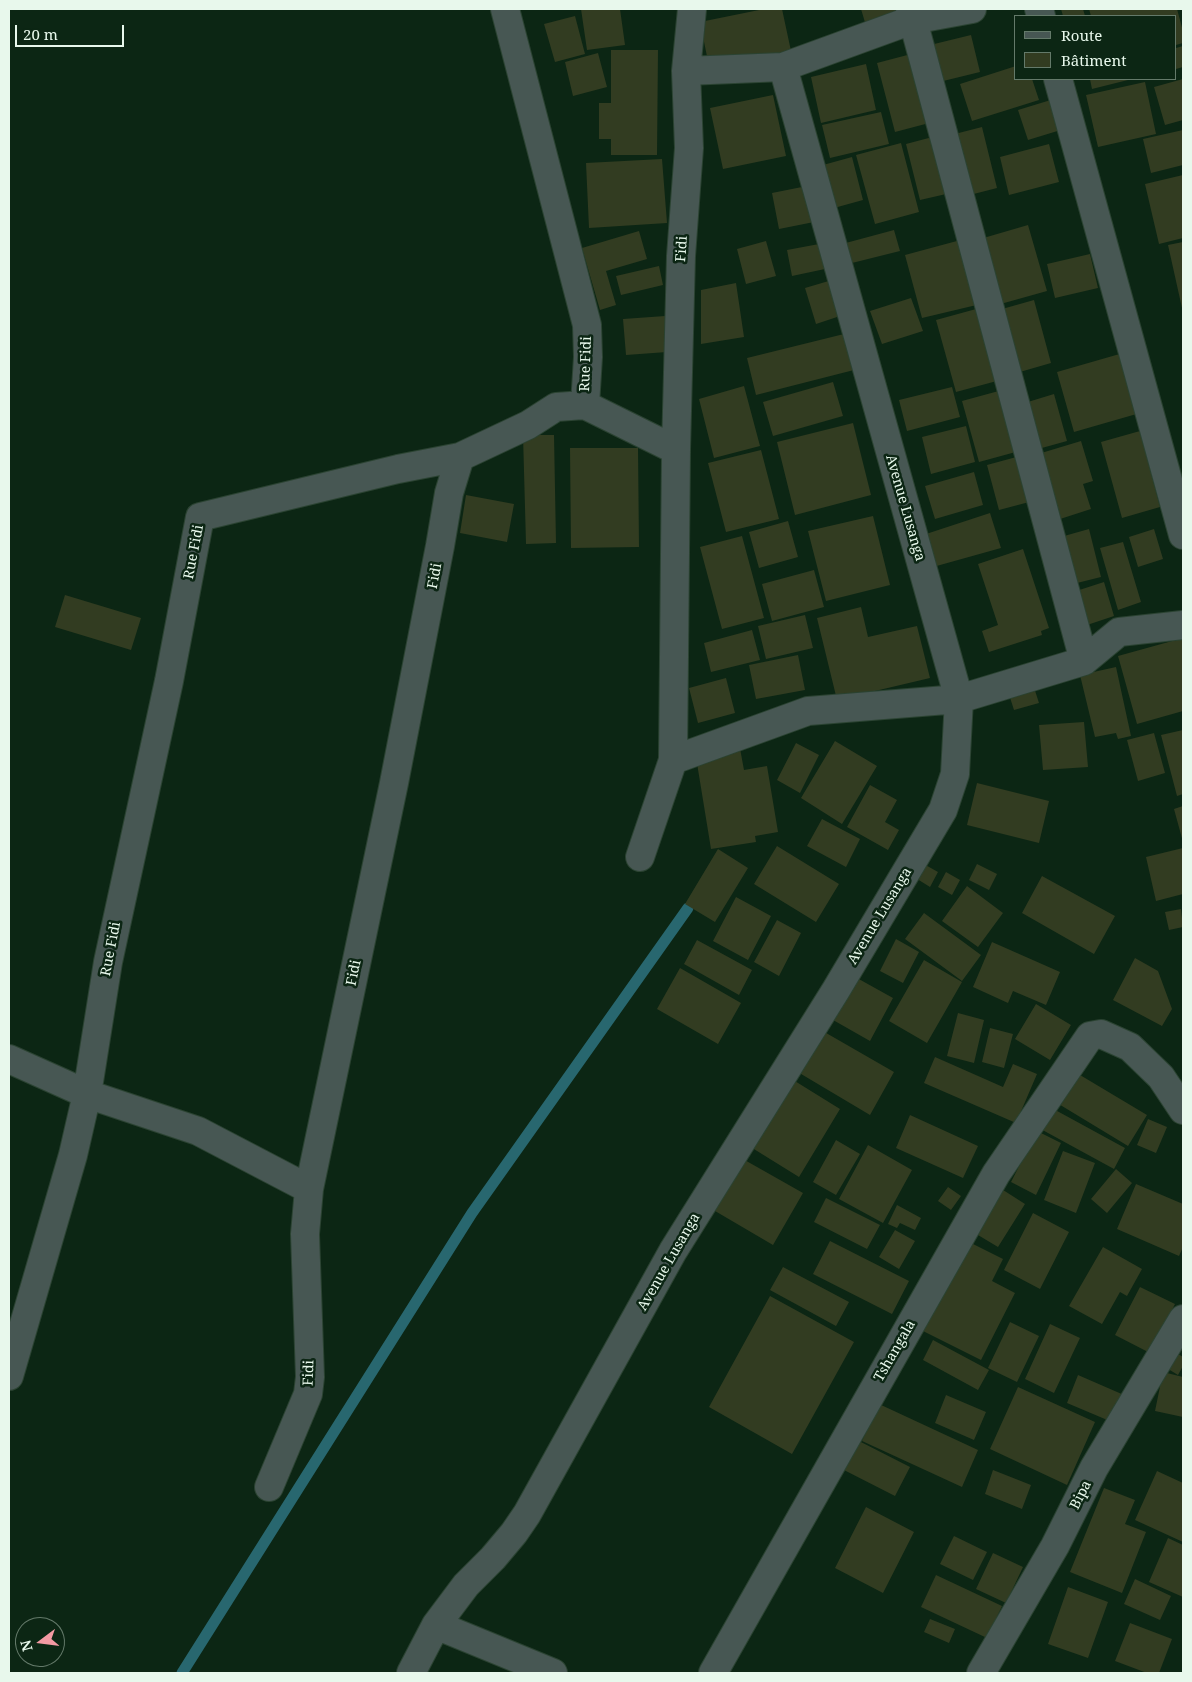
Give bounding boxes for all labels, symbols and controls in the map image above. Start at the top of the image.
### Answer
scale bar [18,15,126,47]
legend [1014,15,1177,80]
text: 20 m [23,24,58,44]
text: Route [1061,25,1102,45]
text: Bâtiment [1061,50,1127,70]
street label: Fidi [673,236,691,262]
street label: Rue Fidi [577,336,595,392]
street label: Avenue Lusanga [882,453,928,563]
street label: Rue Fidi [181,523,207,581]
street label: Fidi [424,562,446,590]
street label: Avenue Lusanga [844,865,916,967]
street label: Rue Fidi [98,920,124,978]
street label: Fidi [343,959,365,987]
street label: Avenue Lusanga [634,1210,704,1314]
street label: Tshangala [871,1317,919,1385]
street label: Fidi [300,1360,318,1386]
street label: Bipa [1067,1478,1095,1512]
north arrow [15,1617,65,1667]
text: N [15,1638,37,1654]

